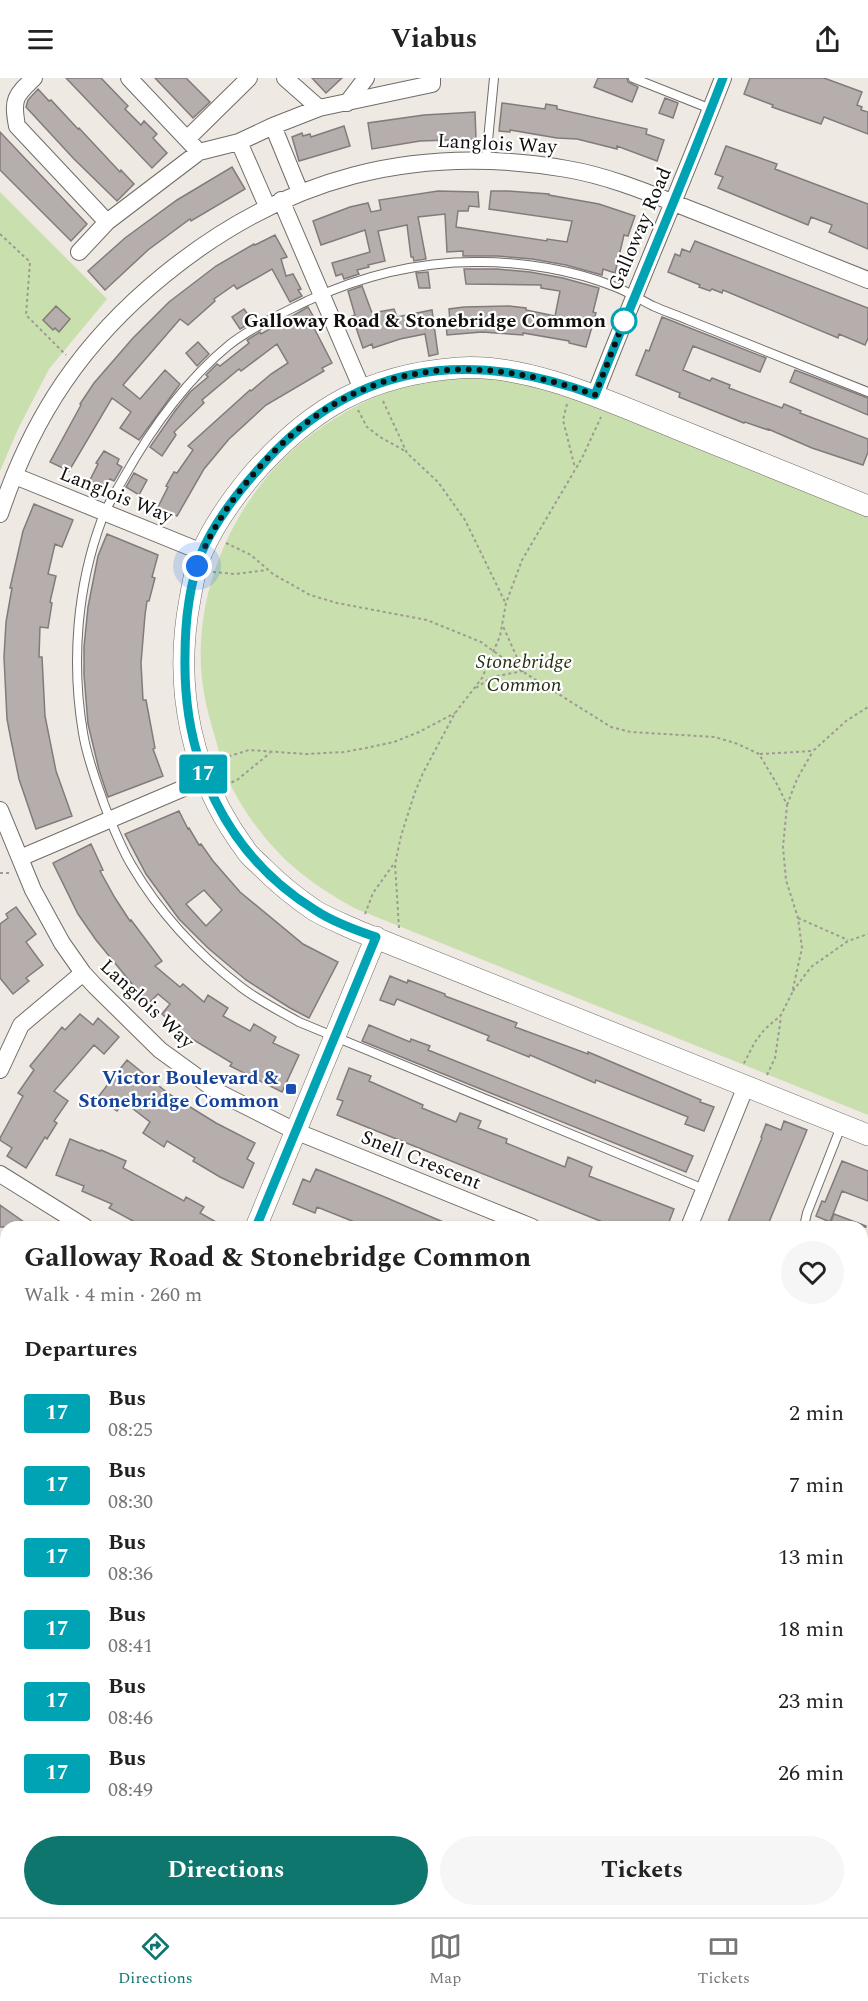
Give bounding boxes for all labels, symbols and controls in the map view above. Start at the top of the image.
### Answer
text: Viabus [391,18,477,60]
icon: menu [24,23,57,56]
icon: share [811,23,844,56]
street label: Langlois Way [436,126,559,162]
street label: Galloway Road [600,162,680,296]
place label: Galloway Road & Stonebridge Common [244,306,606,336]
marker: Galloway Road & Stonebridge Common [611,308,637,334]
street label: Langlois Way [55,459,178,532]
your location [182,551,212,581]
park label: Stonebridge Common [476,647,572,700]
line badge: 17 [176,754,230,794]
text: 17 [191,758,215,790]
street label: Langlois Way [93,952,202,1057]
place label: Victor Boulevard & Stonebridge Common [78,1063,280,1116]
marker: Victor Boulevard & Stonebridge Common [284,1082,298,1096]
street label: Snell Crescent [356,1122,486,1198]
text: Galloway Road & Stonebridge Common [24,1236,531,1279]
button: heart [781,1241,844,1304]
text: Walk · 4 min · 260 m [24,1280,202,1310]
text: Departures [24,1333,138,1366]
text: Bus [108,1382,146,1415]
text: 17 [45,1397,69,1429]
text: 2 min [789,1397,844,1430]
text: 08:25 [108,1415,153,1445]
text: Bus [108,1454,146,1487]
text: 17 [45,1469,69,1501]
text: 7 min [789,1469,844,1502]
text: 08:30 [108,1487,153,1517]
text: Bus [108,1526,146,1559]
text: 17 [45,1541,69,1573]
text: 13 min [778,1541,844,1574]
text: 08:36 [108,1559,153,1589]
text: Bus [108,1598,146,1631]
text: 17 [45,1613,69,1645]
text: 18 min [778,1613,844,1646]
text: 08:41 [108,1631,153,1661]
text: Bus [108,1670,146,1703]
text: 17 [45,1685,69,1717]
text: 23 min [778,1685,844,1718]
text: 08:46 [108,1703,153,1733]
text: Bus [108,1742,146,1775]
text: 17 [45,1757,69,1789]
text: 26 min [778,1757,844,1790]
text: 08:49 [108,1775,153,1805]
button: Directions [24,1836,428,1905]
button: Tickets [440,1836,844,1905]
tab: Directions [118,1930,193,1990]
tab: Map [429,1930,462,1990]
tab: Tickets [698,1930,750,1990]

